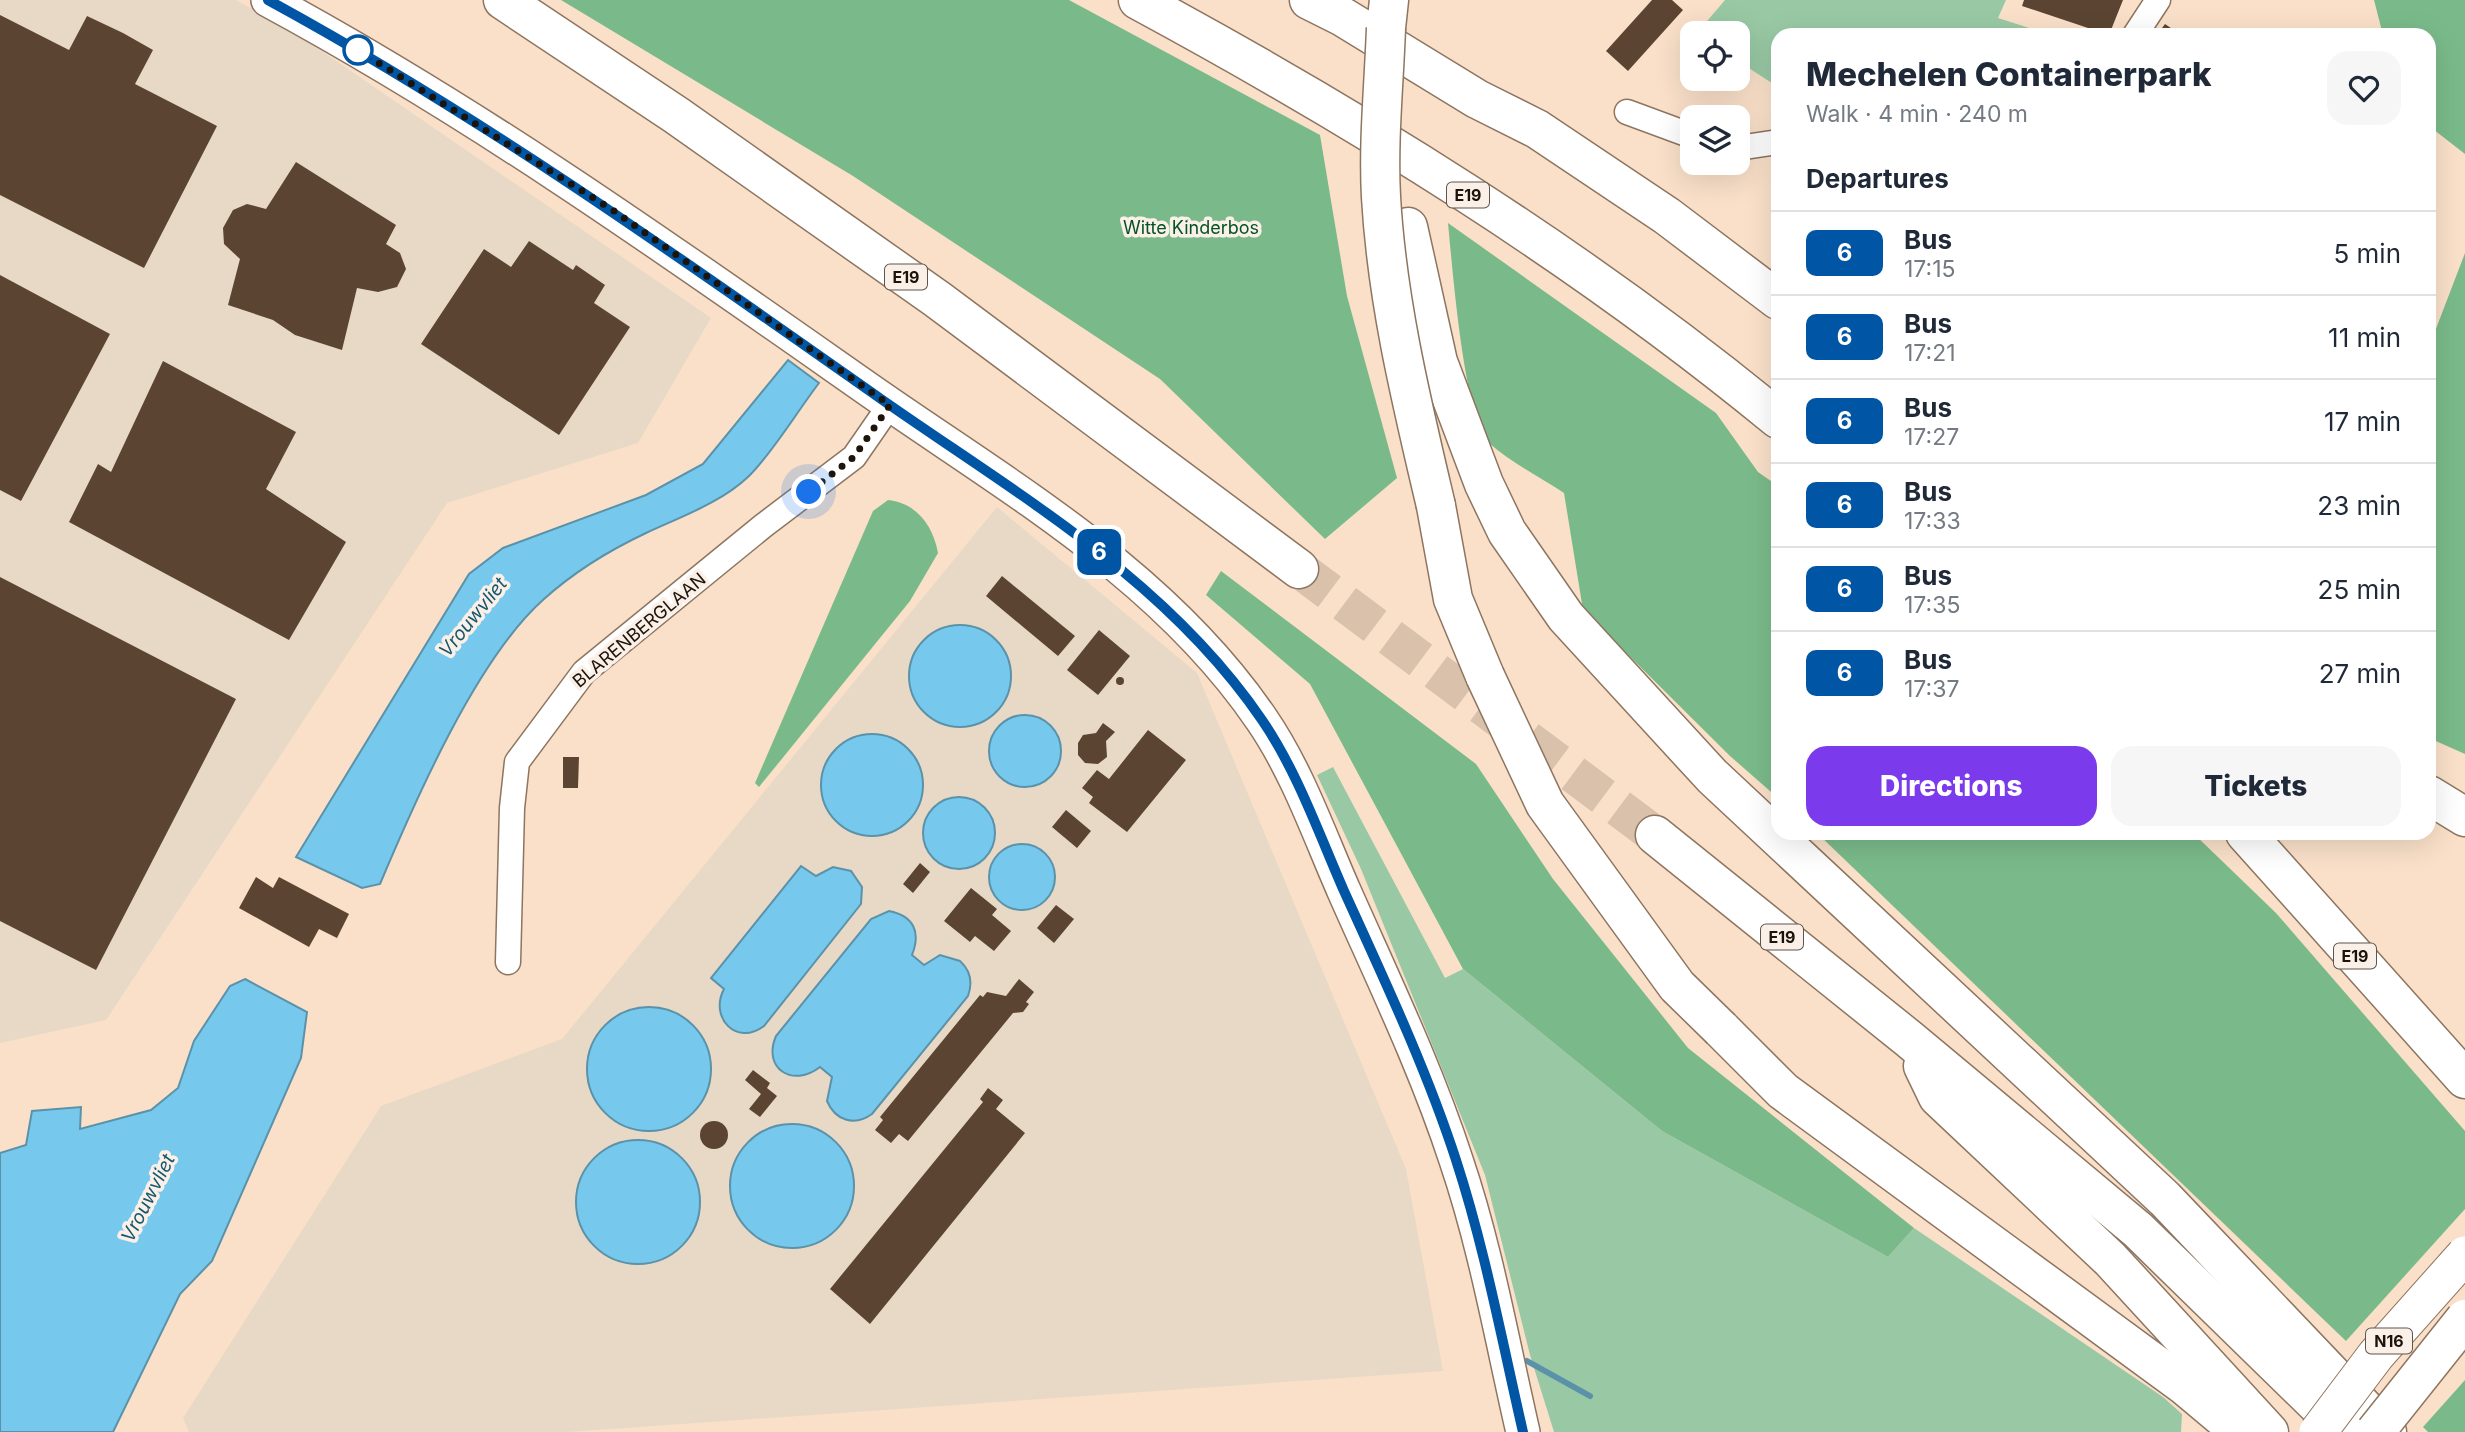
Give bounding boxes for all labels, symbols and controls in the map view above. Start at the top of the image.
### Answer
map controls [1680,21,1750,175]
button: locate [1680,21,1750,91]
unlabelled marker [343,35,373,65]
button: heart [2327,51,2401,125]
text: Mechelen Containerpark [1806,54,2212,94]
text: Walk · 4 min · 240 m [1806,100,2028,128]
button: layers [1680,105,1750,175]
text: Departures [1806,163,1949,194]
road number: E19 [1447,182,1489,208]
park label: Witte Kinderbos [1123,217,1259,238]
text: Bus [1904,224,1952,255]
text: 6 [1837,238,1852,267]
text: 5 min [2333,238,2401,269]
text: 17:15 [1904,255,1956,283]
road number: E19 [885,264,927,290]
text: Bus [1904,308,1952,339]
text: 6 [1837,322,1852,351]
text: 11 min [2328,322,2401,353]
text: 17:21 [1904,339,1956,367]
text: Bus [1904,392,1952,423]
text: 6 [1837,406,1852,435]
text: 17 min [2324,406,2401,437]
text: 17:27 [1904,423,1959,451]
your location [791,474,826,509]
text: Bus [1904,476,1952,507]
text: 6 [1837,490,1852,519]
text: 23 min [2317,490,2401,521]
text: 17:33 [1904,507,1961,535]
line badge: 6 [1076,529,1122,575]
text: 6 [1091,537,1107,566]
text: Bus [1904,560,1952,591]
street label: BLARENBERGLAAN [568,568,710,692]
water label: Vrouwvliet [434,572,512,661]
text: 6 [1837,574,1852,603]
text: 25 min [2318,574,2401,605]
text: 17:35 [1904,591,1960,619]
text: Bus [1904,644,1952,675]
text: 6 [1837,658,1852,687]
text: 27 min [2319,658,2401,689]
text: 17:37 [1904,675,1959,703]
button: Directions [1806,746,2097,826]
button: Tickets [2111,746,2401,826]
road number: E19 [1761,925,1803,950]
road number: E19 [2334,944,2376,968]
water label: Vrouwvliet [116,1150,180,1246]
road number: N16 [2366,1329,2412,1354]

